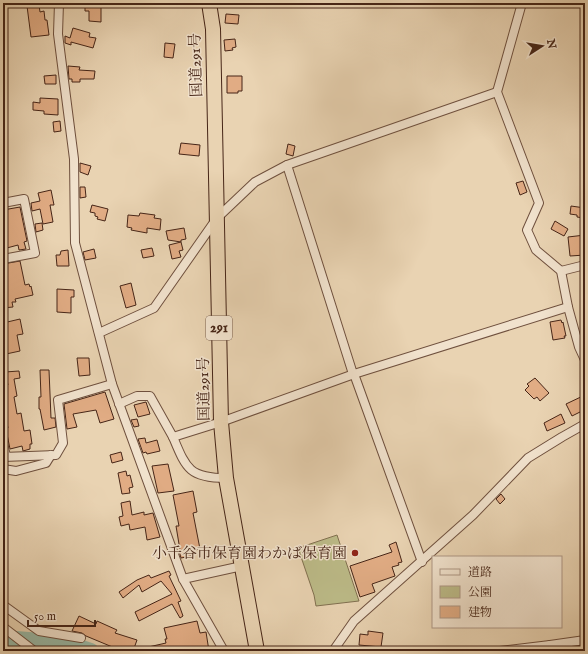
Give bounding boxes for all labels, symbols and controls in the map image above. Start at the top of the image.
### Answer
north arrow [522,26,562,66]
street label: 国道291号 [185,33,207,97]
text: N [543,37,559,51]
road number: 291 [206,316,232,340]
street label: 国道291号 [194,357,214,421]
place label: 小千谷市保育園わかば保育園 [152,544,347,563]
marker: 小千谷市保育園わかば保育園 [350,548,360,558]
legend [432,556,562,628]
text: 道路 [468,565,492,580]
text: 公園 [468,585,492,600]
scale bar [28,602,95,628]
text: 建物 [468,605,492,620]
text: 50 m [34,609,56,624]

